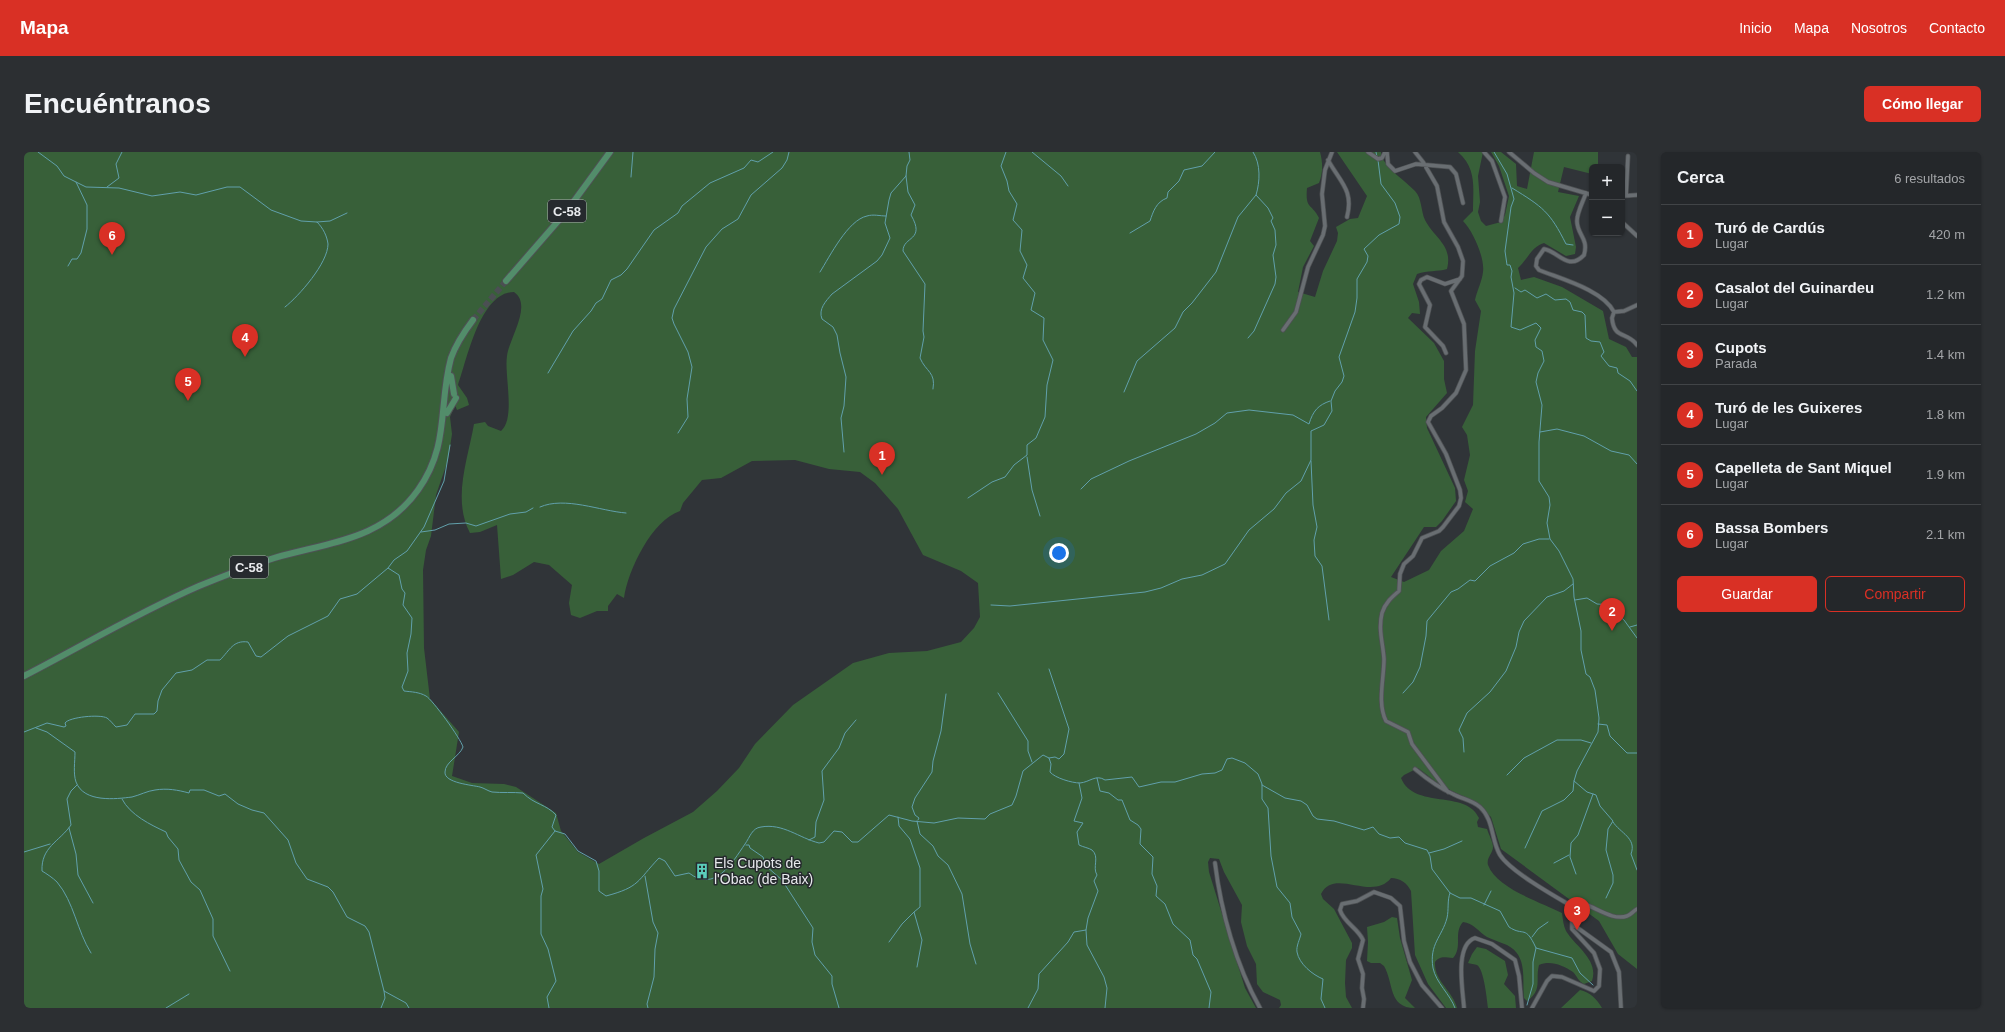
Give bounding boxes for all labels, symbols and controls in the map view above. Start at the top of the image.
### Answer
text: Mapa [20,17,69,38]
text: Inicio [1739,20,1772,36]
text: Mapa [1794,20,1829,36]
text: Nosotros [1851,20,1907,36]
text: Contacto [1929,20,1985,36]
button: Cómo llegar [1864,86,1981,122]
text: Encuéntranos [24,88,211,119]
map controls [1589,164,1625,236]
button: + [1589,164,1625,200]
text: Cerca [1677,168,1724,187]
text: 6 resultados [1894,171,1965,186]
road number: C-58 [548,200,586,222]
button: − [1589,200,1625,236]
text: Turó de Cardús [1715,219,1825,236]
pin: 6 [99,222,125,255]
text: 1 [1686,227,1694,242]
text: 420 m [1929,227,1965,242]
text: Lugar [1715,236,1748,251]
text: Casalot del Guinardeu [1715,279,1874,296]
text: 2 [1686,287,1694,302]
text: 1.2 km [1926,287,1965,302]
text: Lugar [1715,296,1748,311]
pin: 4 [232,324,258,357]
text: Cupots [1715,339,1767,356]
text: 3 [1686,347,1694,362]
text: 1.4 km [1926,347,1965,362]
text: Parada [1715,356,1757,371]
pin: 5 [175,368,201,401]
text: Turó de les Guixeres [1715,399,1862,416]
text: 4 [1686,407,1694,422]
text: 1.8 km [1926,407,1965,422]
text: Lugar [1715,416,1748,431]
pin: 1 [869,442,895,475]
text: Capelleta de Sant Miquel [1715,459,1892,476]
text: 5 [1686,467,1694,482]
text: 1.9 km [1926,467,1965,482]
text: Lugar [1715,476,1748,491]
text: Bassa Bombers [1715,519,1828,536]
text: 6 [1686,527,1694,542]
text: 2.1 km [1926,527,1965,542]
text: Lugar [1715,536,1748,551]
your location [1049,543,1069,563]
road number: C-58 [230,556,268,578]
button: Guardar [1677,576,1817,612]
button: Compartir [1825,576,1965,612]
pin: 2 [1599,598,1625,631]
place label: Els Cupots de l'Obac (de Baix) [714,855,813,887]
building icon: Els Cupots de l'Obac (de Baix) [693,862,711,880]
pin: 3 [1564,897,1590,930]

